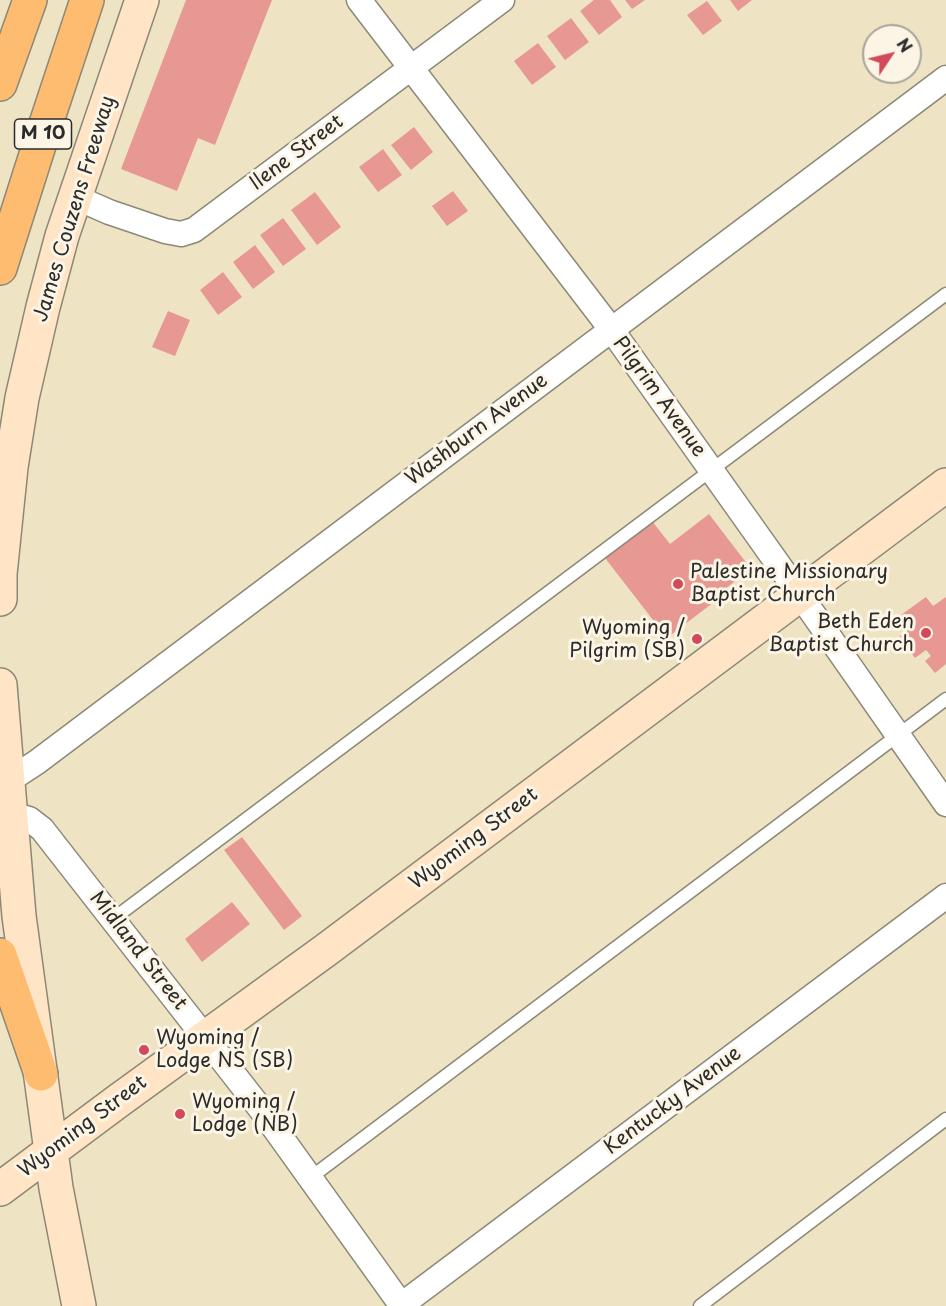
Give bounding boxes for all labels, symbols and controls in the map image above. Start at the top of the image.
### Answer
north arrow [862,24,922,84]
text: N [892,33,919,57]
street label: James Couzens Freeway [29,93,121,325]
street label: Ilene Street [246,110,348,196]
road number: M 10 [15,119,72,149]
street label: Pilgrim Avenue [607,332,711,462]
street label: Washburn Avenue [401,369,553,491]
place label: Palestine Missionary Baptist Church [690,560,888,607]
marker: Palestine Missionary Baptist Church [671,577,685,591]
place label: Beth Eden Baptist Church [768,610,914,657]
place label: Wyoming / Pilgrim (SB) [569,616,685,663]
marker: Beth Eden Baptist Church [919,626,933,640]
marker: Wyoming / Pilgrim (SB) [690,632,704,646]
street label: Wyoming Street [405,783,543,895]
street label: Midland Street [84,887,192,1015]
place label: Wyoming / Lodge NS (SB) [156,1026,293,1073]
street label: Kentucky Avenue [600,1042,746,1160]
marker: Wyoming / Lodge NS (SB) [137,1043,151,1057]
street label: Wyoming Street [14,1071,152,1183]
place label: Wyoming / Lodge (NB) [192,1090,298,1137]
marker: Wyoming / Lodge (NB) [173,1107,187,1121]

